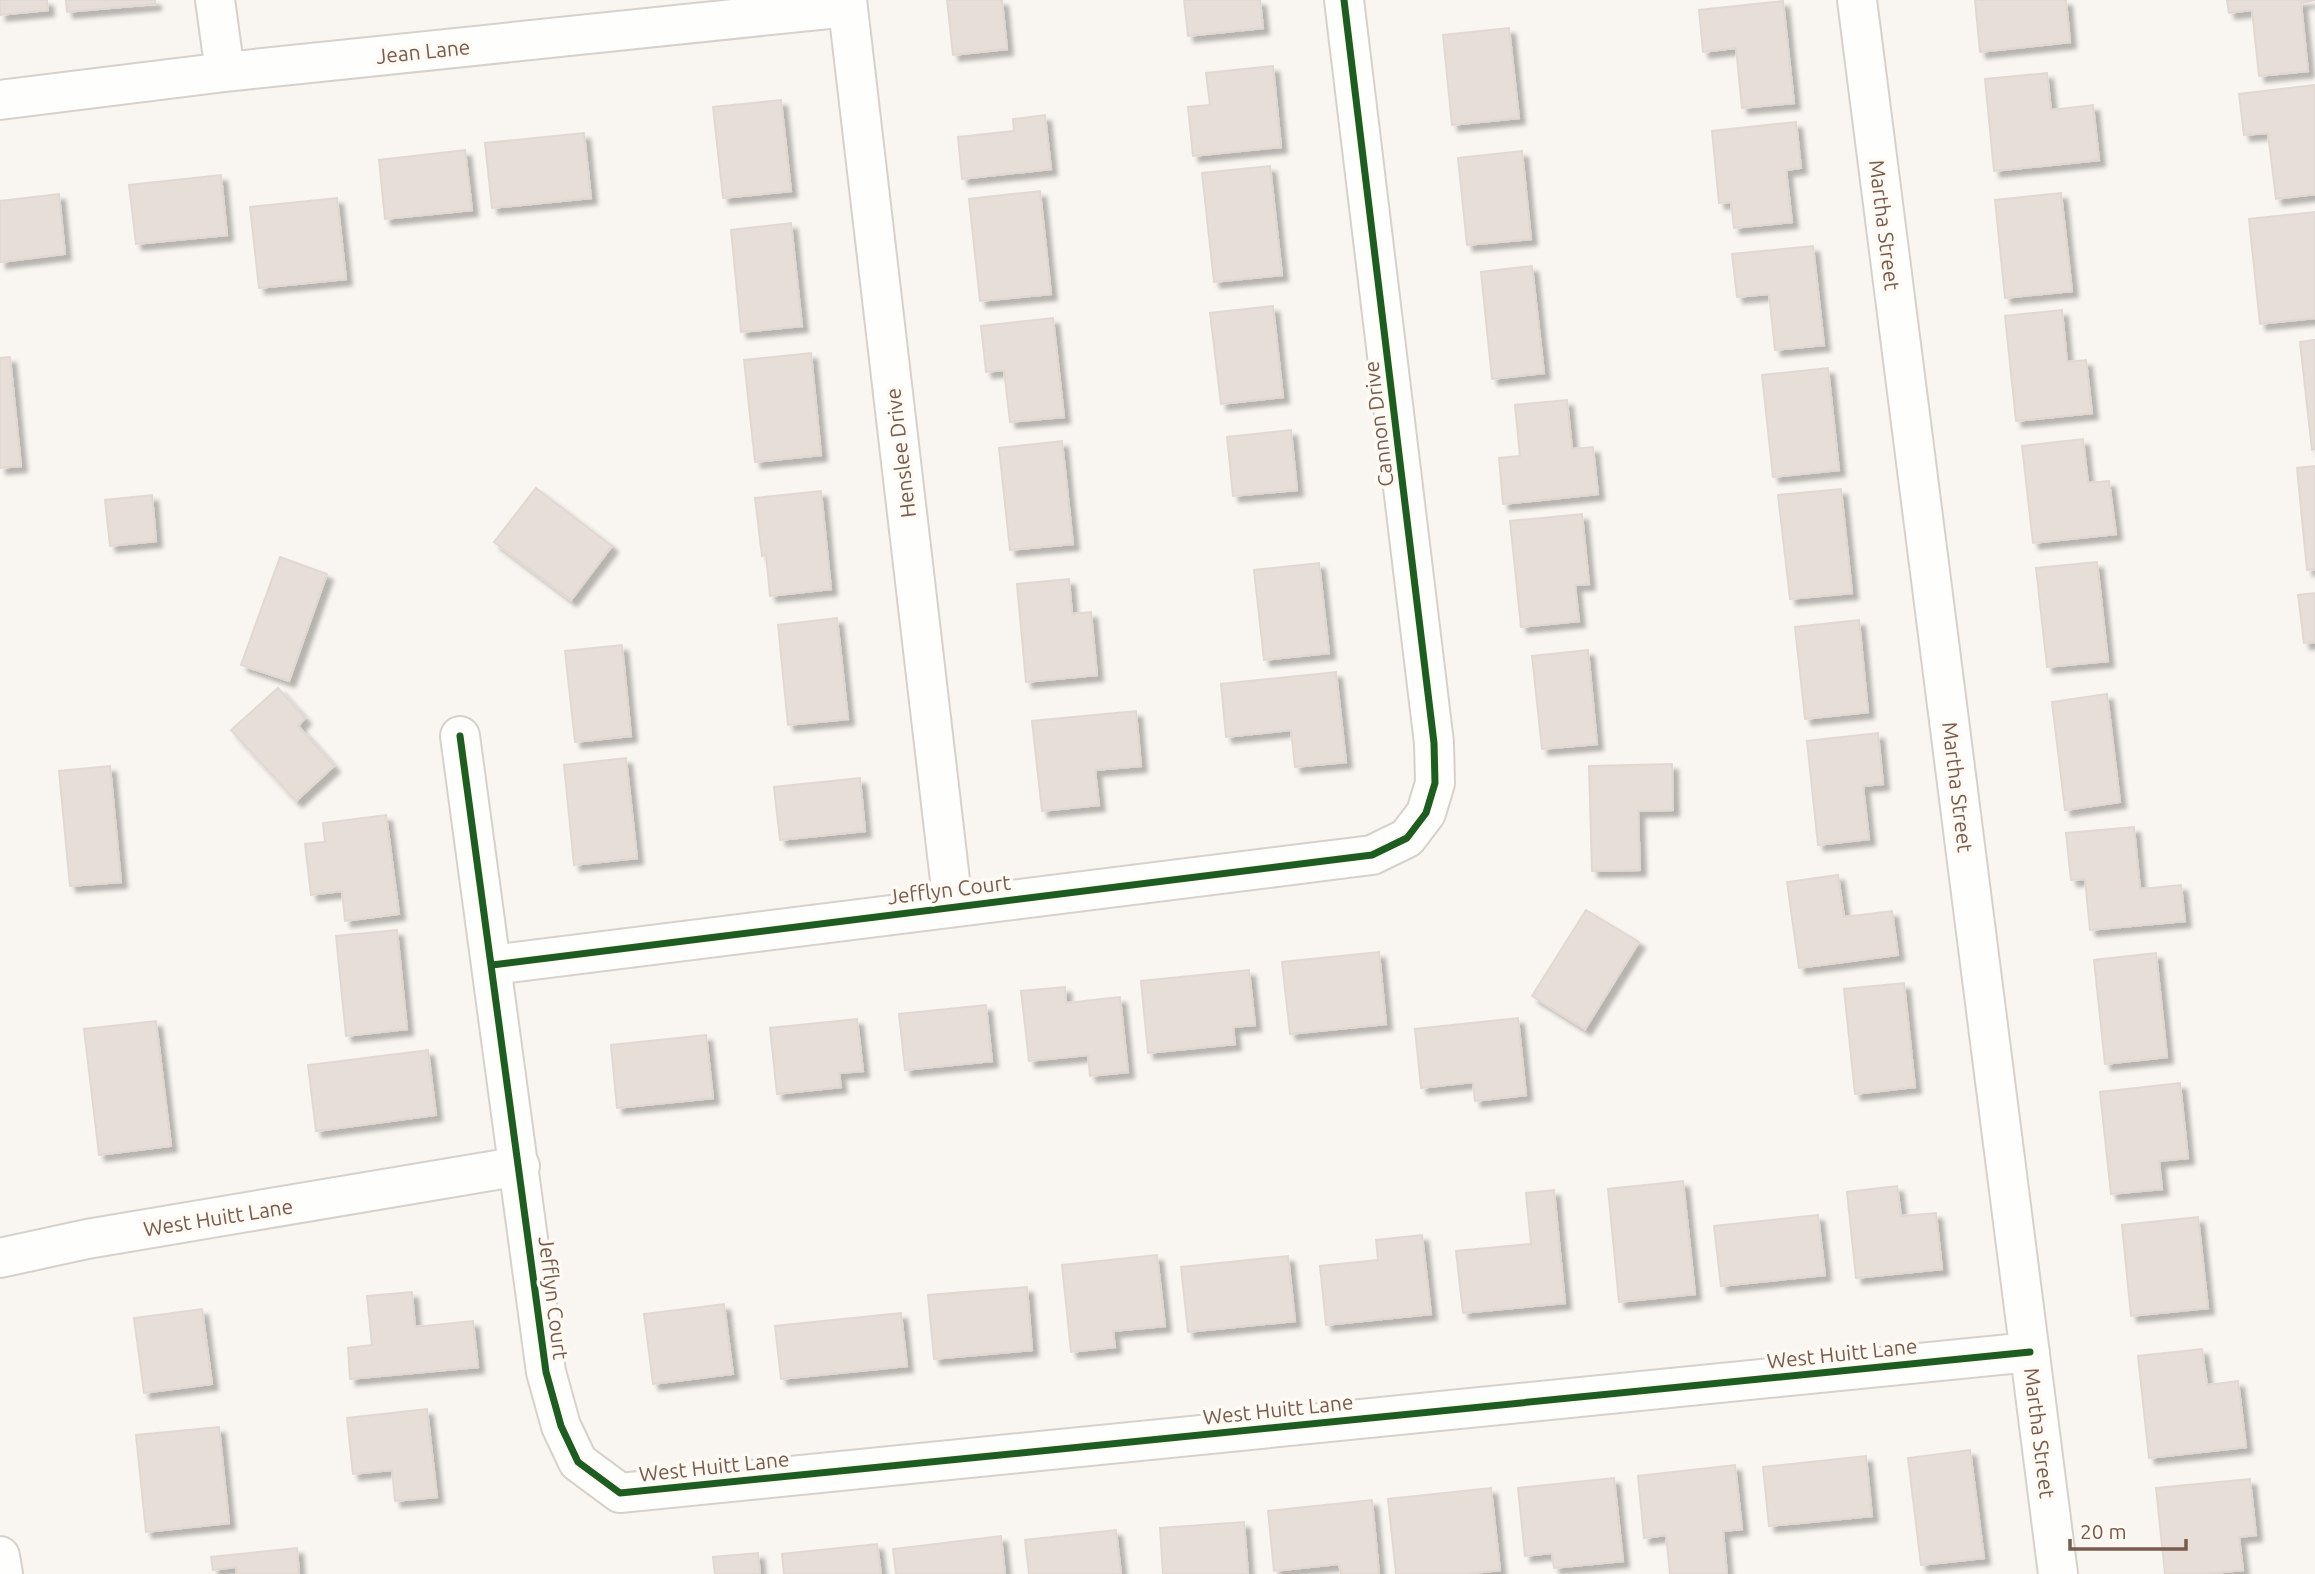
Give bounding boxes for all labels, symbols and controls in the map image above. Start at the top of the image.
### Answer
street label: Jean Lane [375,34,471,68]
street label: Martha Street [1865,158,1905,292]
street label: Cannon Drive [1358,360,1398,488]
street label: Henslee Drive [880,387,920,519]
street label: Martha Street [1938,720,1978,854]
street label: Jefflyn Court [886,870,1012,908]
street label: West Huitt Lane [142,1193,294,1241]
street label: Jefflyn Court [535,1235,573,1361]
street label: West Huitt Lane [1766,1333,1918,1373]
street label: Martha Street [2020,1366,2060,1500]
street label: West Huitt Lane [1202,1389,1354,1429]
street label: West Huitt Lane [638,1446,790,1486]
scale bar [2070,1508,2186,1552]
text: 20 m [2080,1519,2127,1543]

